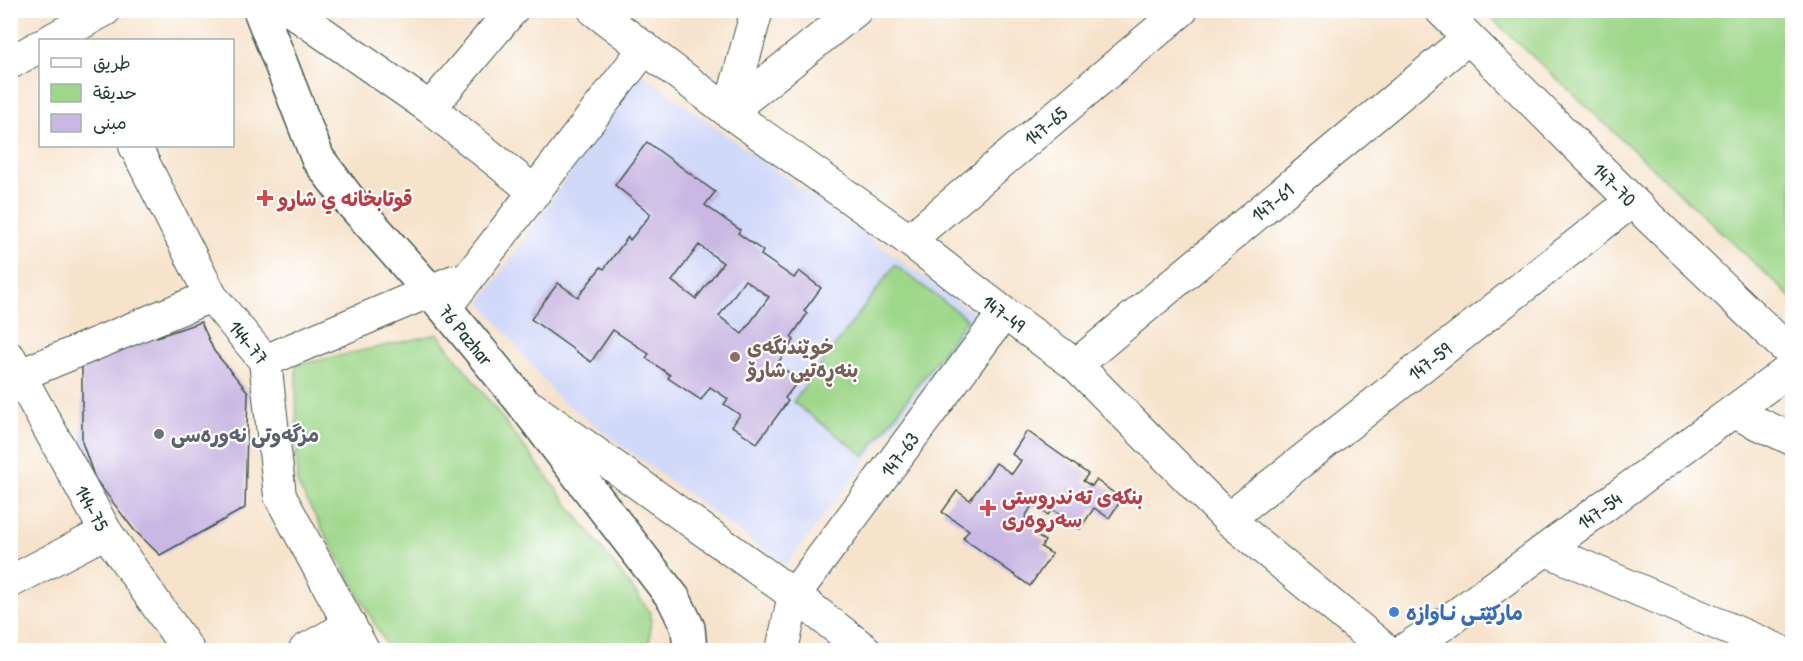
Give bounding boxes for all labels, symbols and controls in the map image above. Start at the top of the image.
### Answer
legend [39,39,234,147]
text: طريق [93,50,131,75]
text: حديقة [93,80,137,105]
street label: 147-65 [1018,99,1073,151]
text: مبنى [93,110,127,135]
street label: 147-70 [1587,156,1643,212]
street label: 147-61 [1245,176,1299,227]
place label: قوتابخانه ي شارو [276,185,413,215]
marker: قوتابخانه ي شارو [256,189,274,207]
street label: 147-49 [977,288,1031,338]
street label: 76 Pazhar [433,298,500,371]
street label: 144-77 [223,314,276,370]
place label: خوێندنگەی بنەڕەتیی شارۆ [745,333,858,387]
street label: 147-59 [1402,335,1457,386]
marker: خوێندنگەی بنەڕەتیی شارۆ [728,350,742,364]
place label: مزگەوتی نەورەسی [171,421,319,448]
street label: 147-63 [873,426,925,482]
marker: مزگەوتی نەورەسی [152,427,166,441]
street label: 144-75 [69,480,116,536]
place label: بنکەی تەندروستی سەروەری [1002,483,1143,533]
street label: 147-54 [1571,485,1627,535]
marker: بنکەی تەندروستی سەروەری [979,499,997,517]
place label: مارکێتـی نـاوازە [1406,599,1523,626]
marker: مارکێتـی نـاوازە [1387,605,1401,619]

